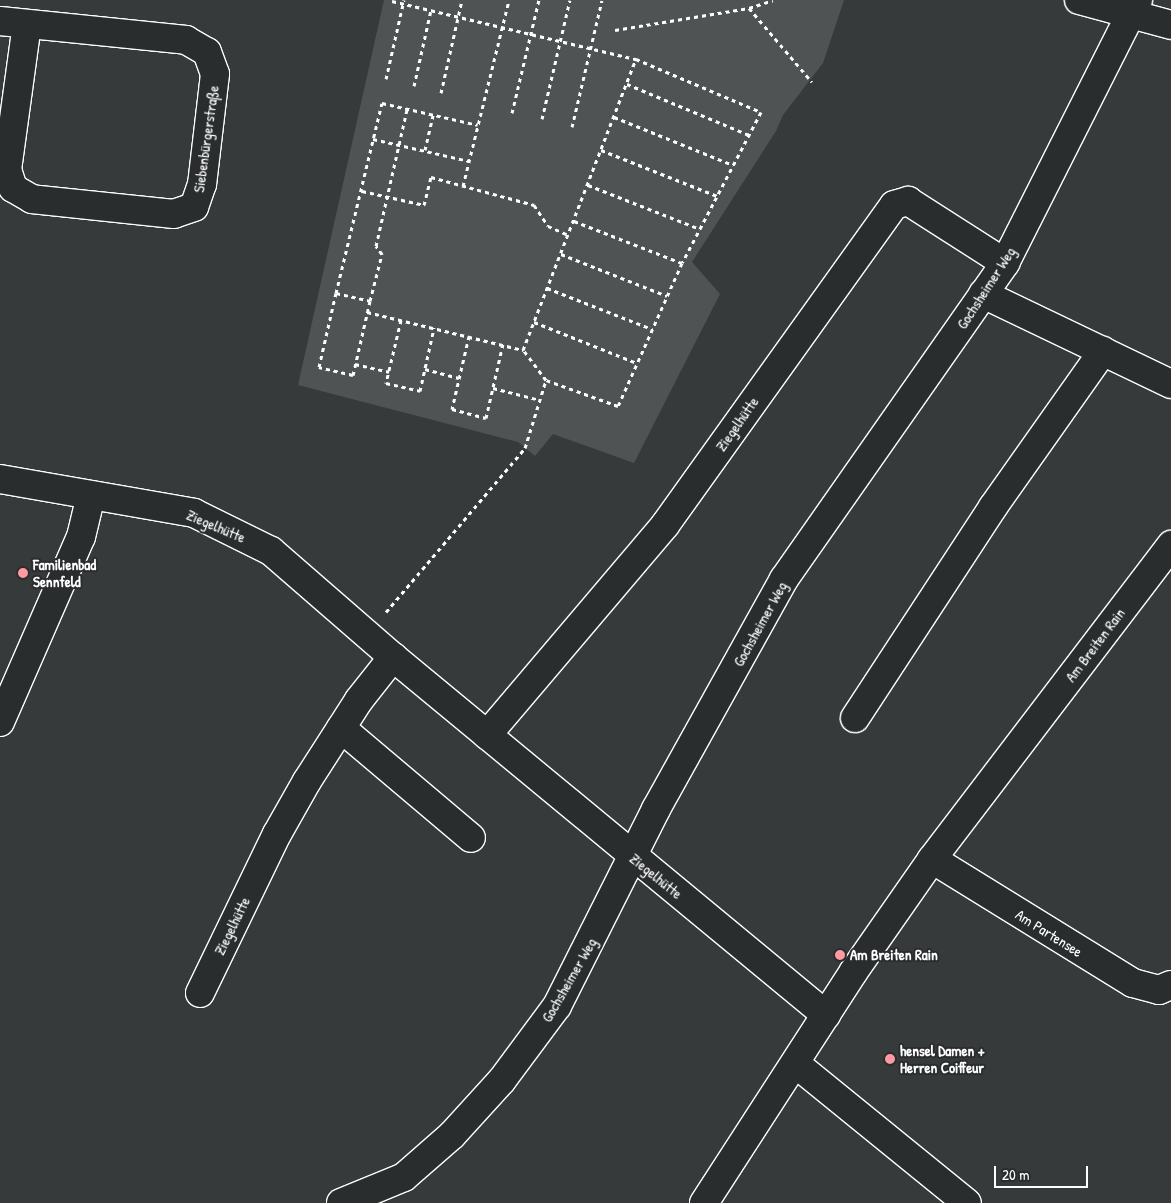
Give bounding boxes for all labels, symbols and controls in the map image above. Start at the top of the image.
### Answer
street label: Siebenbürgerstraße [190,84,222,194]
street label: Gochsheimer Weg [953,244,1019,332]
street label: Ziegelhütte [712,393,762,455]
street label: Ziegelhütte [184,506,248,546]
place label: Familienbad Sennfeld [33,555,96,590]
marker: Familienbad Sennfeld [17,567,29,579]
street label: Gochsheimer Weg [729,579,791,669]
street label: Am Breiten Rain [1061,604,1129,686]
street label: Ziegelhütte [626,849,686,903]
street label: Ziegelhütte [210,894,254,958]
street label: Am Partensee [1012,905,1086,961]
street label: Gochsheimer Weg [538,935,600,1025]
place label: Am Breiten Rain [850,946,938,964]
marker: Am Breiten Rain [834,949,846,961]
place label: hensel Damen + Herren Coiffeur [900,1041,985,1076]
marker: hensel Damen + Herren Coiffeur [884,1053,896,1065]
scale bar [996,1156,1090,1188]
text: 20 m [1002,1164,1029,1185]

